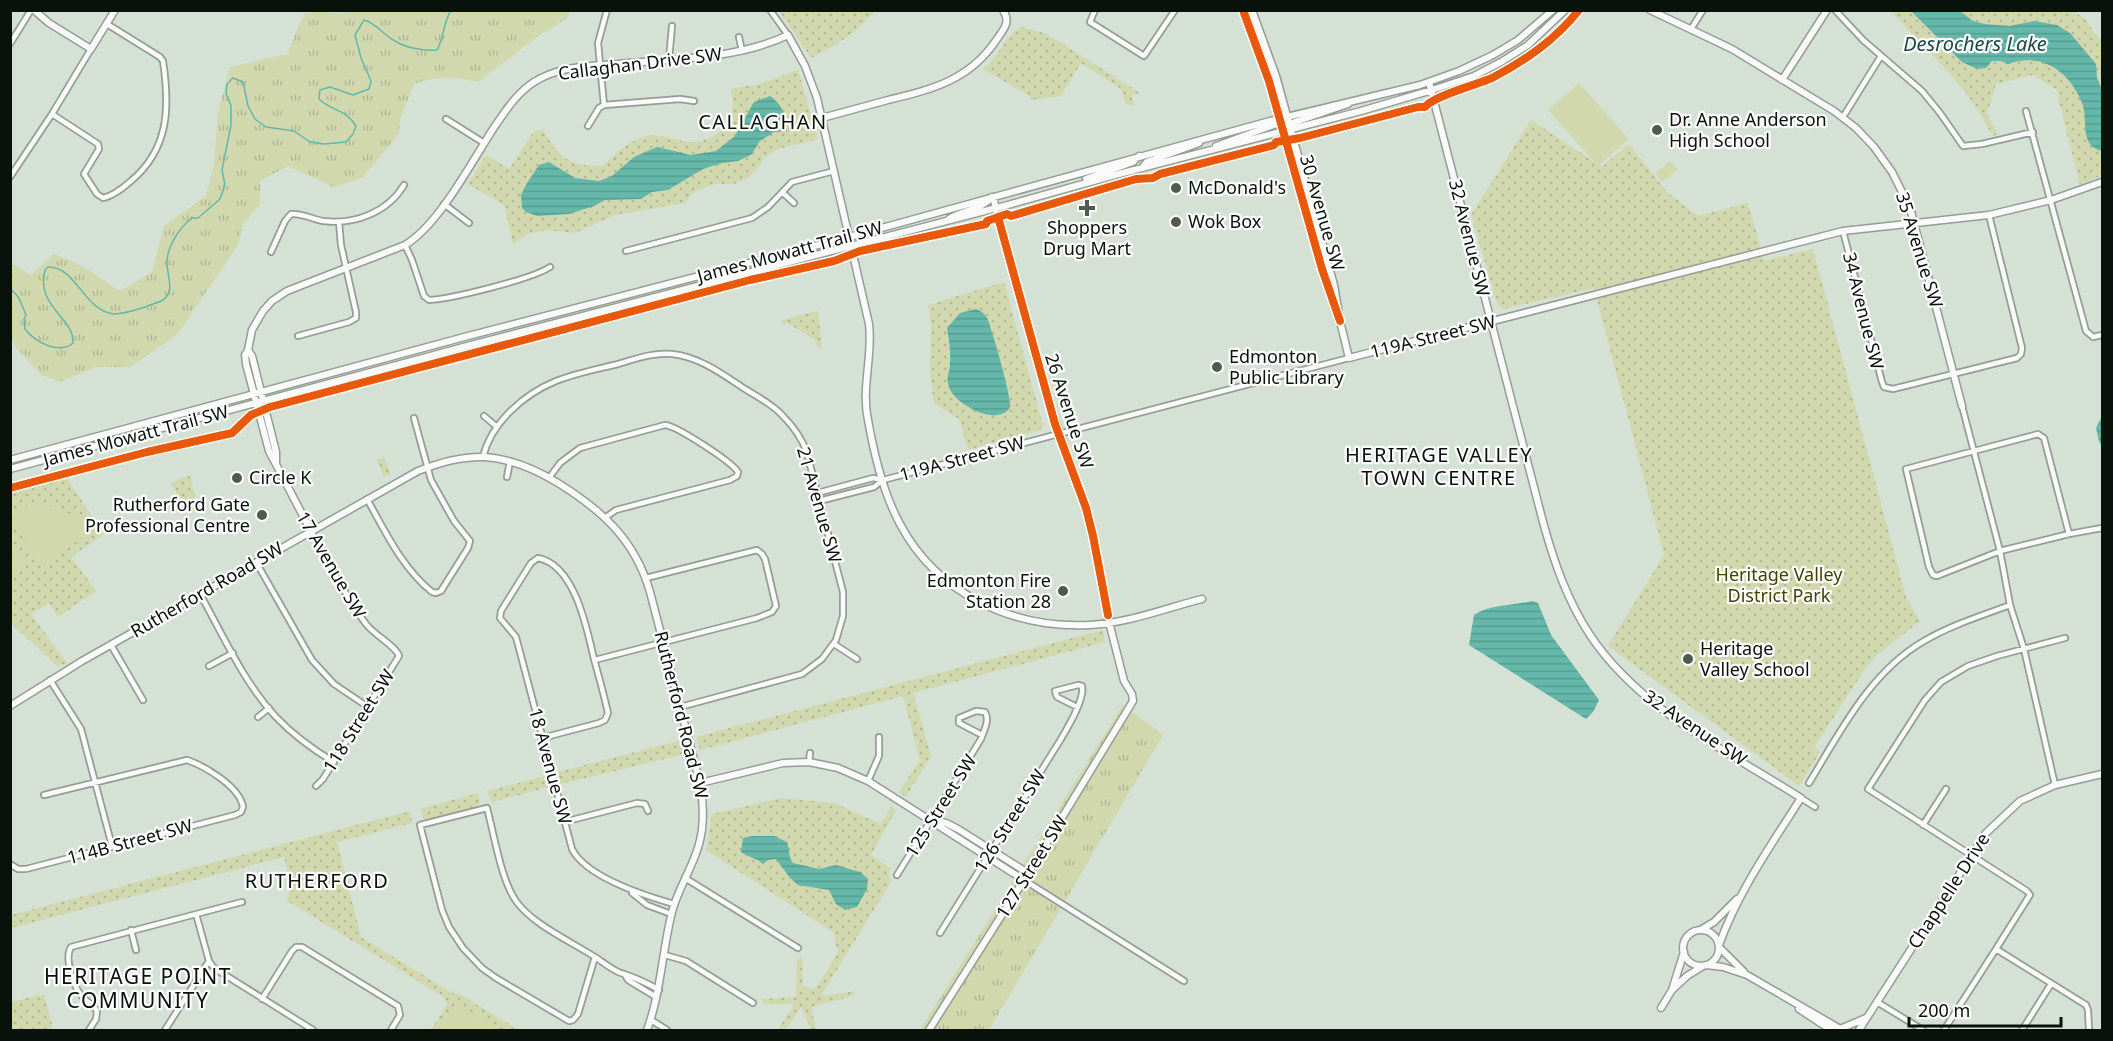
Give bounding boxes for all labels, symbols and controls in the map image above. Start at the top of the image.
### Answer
water label: Desrochers Lake [1903,30,2047,57]
street label: Callaghan Drive SW [557,41,723,85]
place label: Dr. Anne Anderson High School [1669,107,1827,152]
district label: CALLAGHAN [698,108,828,135]
marker: Dr. Anne Anderson High School [1650,123,1664,137]
street label: 30 Avenue SW [1295,152,1351,274]
place label: McDonald's [1188,175,1286,199]
street label: 32 Avenue SW [1444,177,1496,299]
marker: McDonald's [1169,181,1183,195]
street label: 35 Avenue SW [1891,189,1949,311]
marker: Shoppers Drug Mart [1080,201,1094,215]
place label: Wok Box [1188,209,1262,233]
street label: James Mowatt Trail SW [692,215,885,288]
place label: Shoppers Drug Mart [1043,215,1131,260]
marker: Wok Box [1169,215,1183,229]
street label: 34 Avenue SW [1838,250,1890,372]
street label: 119A Street SW [1367,309,1498,363]
place label: Edmonton Public Library [1229,344,1344,389]
street label: 26 Avenue SW [1040,350,1100,472]
marker: Edmonton Public Library [1210,360,1224,374]
street label: James Mowatt Trail SW [38,399,231,472]
street label: 119A Street SW [897,430,1027,486]
district label: HERITAGE VALLEY TOWN CENTRE [1345,441,1533,491]
street label: 21 Avenue SW [792,444,848,566]
place label: Circle K [249,465,312,489]
marker: Circle K [230,471,244,485]
place label: Rutherford Gate Professional Centre [85,492,250,537]
street label: 17 Avenue SW [292,507,372,623]
marker: Rutherford Gate Professional Centre [255,508,269,522]
street label: Rutherford Road SW [126,536,287,643]
park label: Heritage Valley District Park [1716,562,1843,607]
place label: Edmonton Fire Station 28 [927,568,1051,613]
marker: Edmonton Fire Station 28 [1056,584,1070,598]
street label: Rutherford Road SW [650,628,714,801]
place label: Heritage Valley School [1700,636,1810,681]
marker: Heritage Valley School [1681,652,1695,666]
street label: 118 Street SW [317,664,399,776]
street label: 32 Avenue SW [1639,684,1752,771]
street label: 18 Avenue SW [524,705,578,827]
street label: 125 Street SW [899,749,981,861]
street label: 126 Street SW [968,764,1050,876]
street label: 127 Street SW [990,810,1072,922]
street label: 114B Street SW [64,813,195,869]
street label: Chappelle Drive [1902,828,1995,953]
district label: RUTHERFORD [245,867,389,894]
district label: HERITAGE POINT COMMUNITY [44,962,232,1014]
scale bar [1909,990,2060,1028]
text: 200 m [1918,998,1970,1022]

